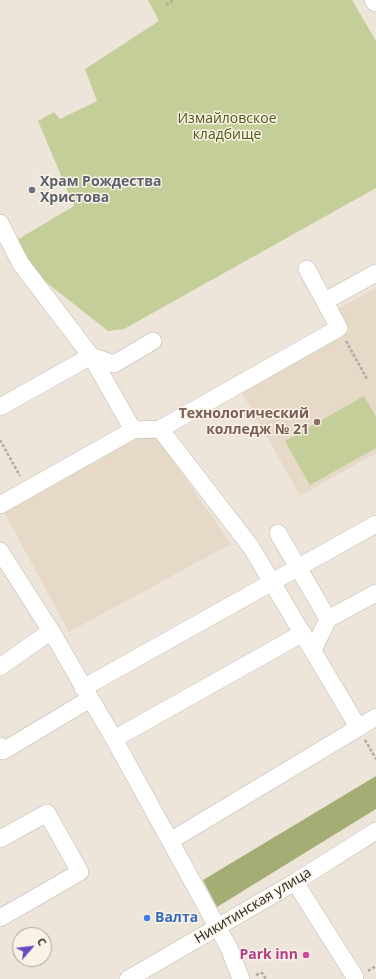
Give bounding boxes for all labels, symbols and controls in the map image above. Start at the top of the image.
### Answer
park label: Измайловское кладбище [177,111,277,144]
place label: Храм Рождества Христова [40,174,162,206]
marker: Храм Рождества Христова [27,185,37,195]
place label: Технологический колледж № 21 [179,406,309,438]
marker: Технологический колледж № 21 [312,417,322,427]
street label: Никитинская улица [192,864,314,948]
place label: Валта [155,910,198,926]
marker: Валта [142,913,152,923]
north arrow [12,927,52,967]
text: С [34,935,50,948]
place label: Park inn [239,947,298,963]
marker: Park inn [301,950,311,960]

